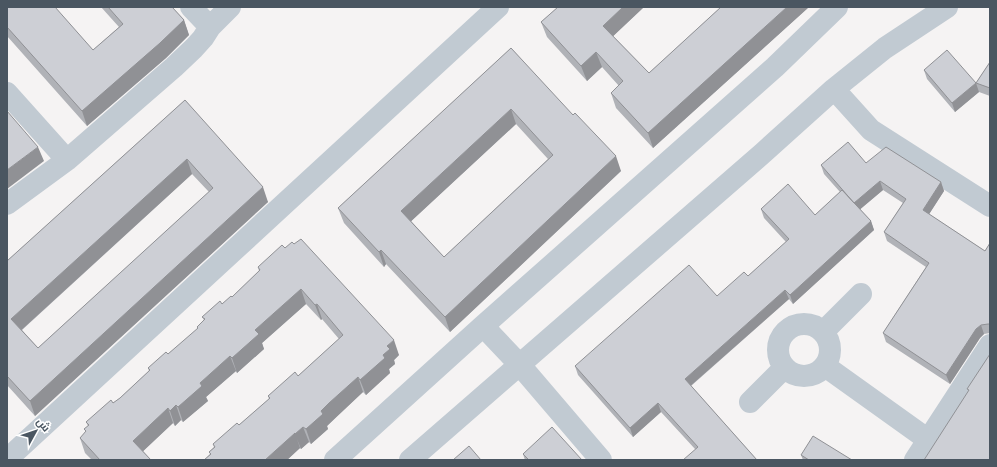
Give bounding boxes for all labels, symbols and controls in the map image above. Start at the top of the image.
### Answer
north arrow [16,411,56,451]
text: ش [34,415,54,434]

